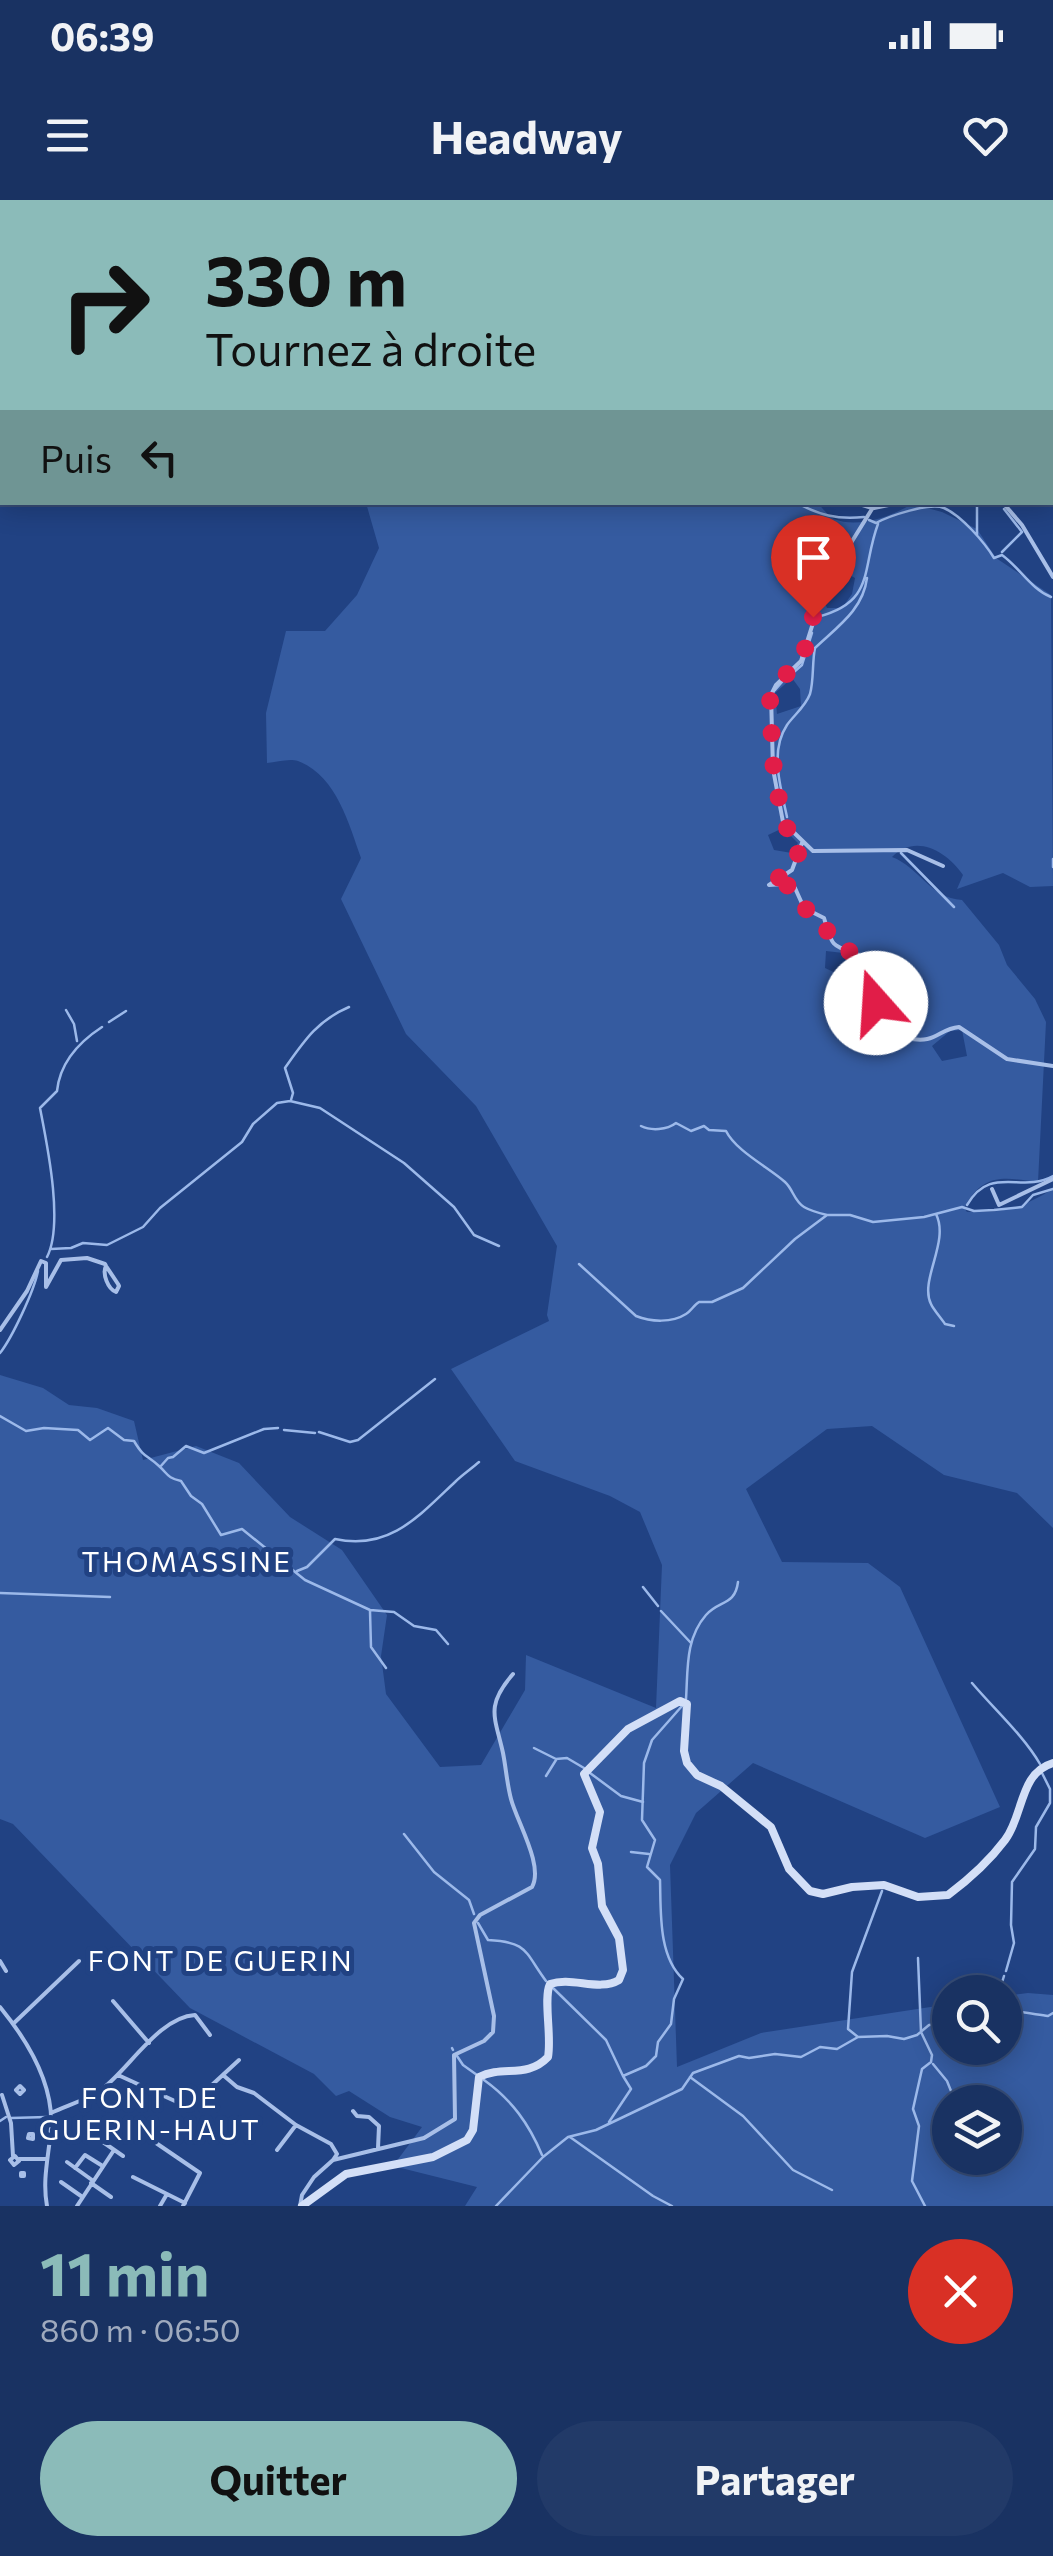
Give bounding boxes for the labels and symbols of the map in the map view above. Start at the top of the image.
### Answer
pin [771,515,856,618]
position arrow [824,951,928,1055]
district label: THOMASSINE [82,1544,292,1578]
district label: FONT DE GUERIN [88,1943,354,1977]
district label: FONT DE GUERIN-HAUT [39,2080,261,2146]

